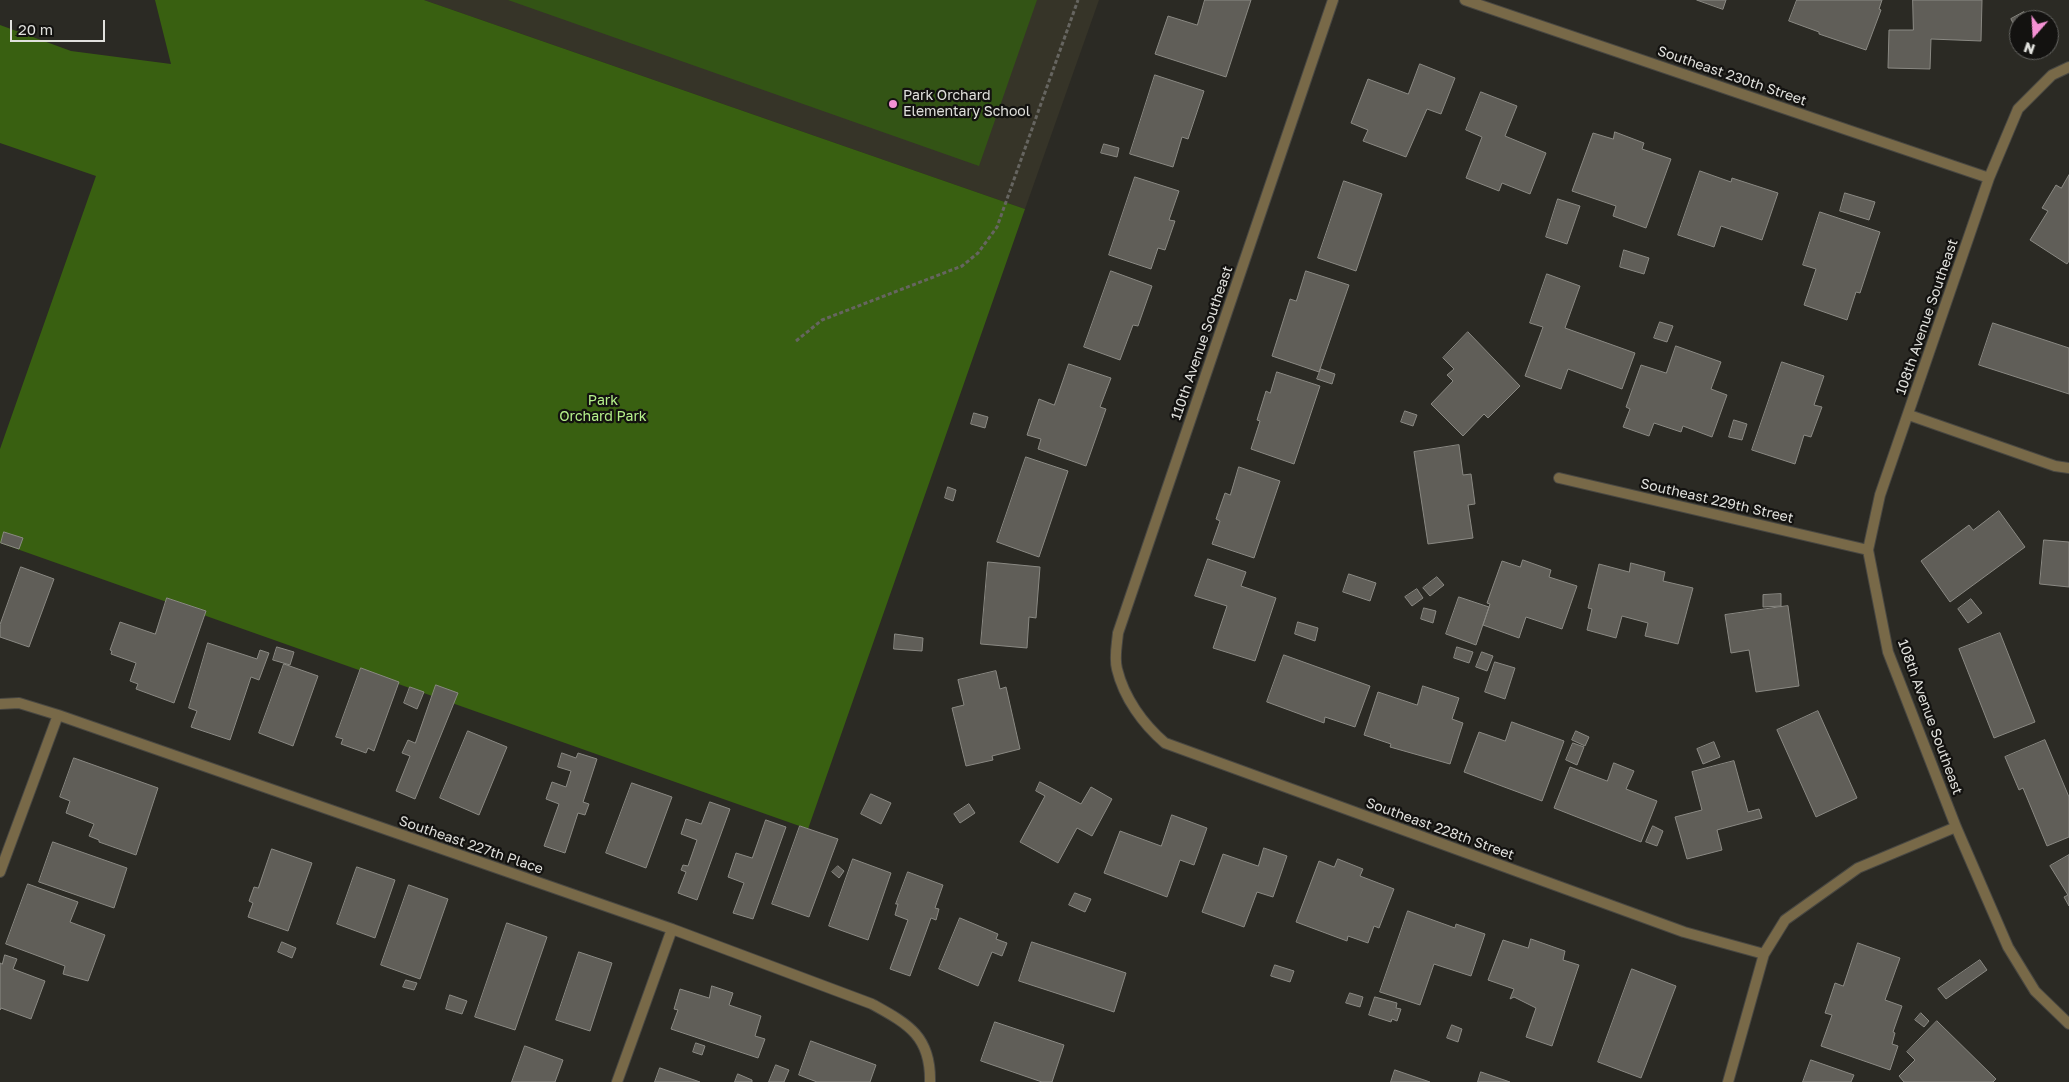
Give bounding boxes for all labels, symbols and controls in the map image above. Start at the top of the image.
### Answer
scale bar [12,10,108,42]
north arrow [2009,10,2059,60]
text: 20 m [18,20,53,38]
text: N [2021,39,2037,58]
street label: Southeast 230th Street [1655,43,1809,109]
place label: Park Orchard Elementary School [903,88,1030,120]
marker: Park Orchard Elementary School [887,98,899,110]
street label: 108th Avenue Southeast [1892,237,1962,397]
street label: 110th Avenue Southeast [1168,264,1236,422]
park label: Park Orchard Park [559,393,647,426]
street label: Southeast 229th Street [1639,475,1795,527]
street label: 108th Avenue Southeast [1894,637,1966,797]
street label: Southeast 228th Street [1364,794,1516,864]
street label: Southeast 227th Place [397,812,545,878]

